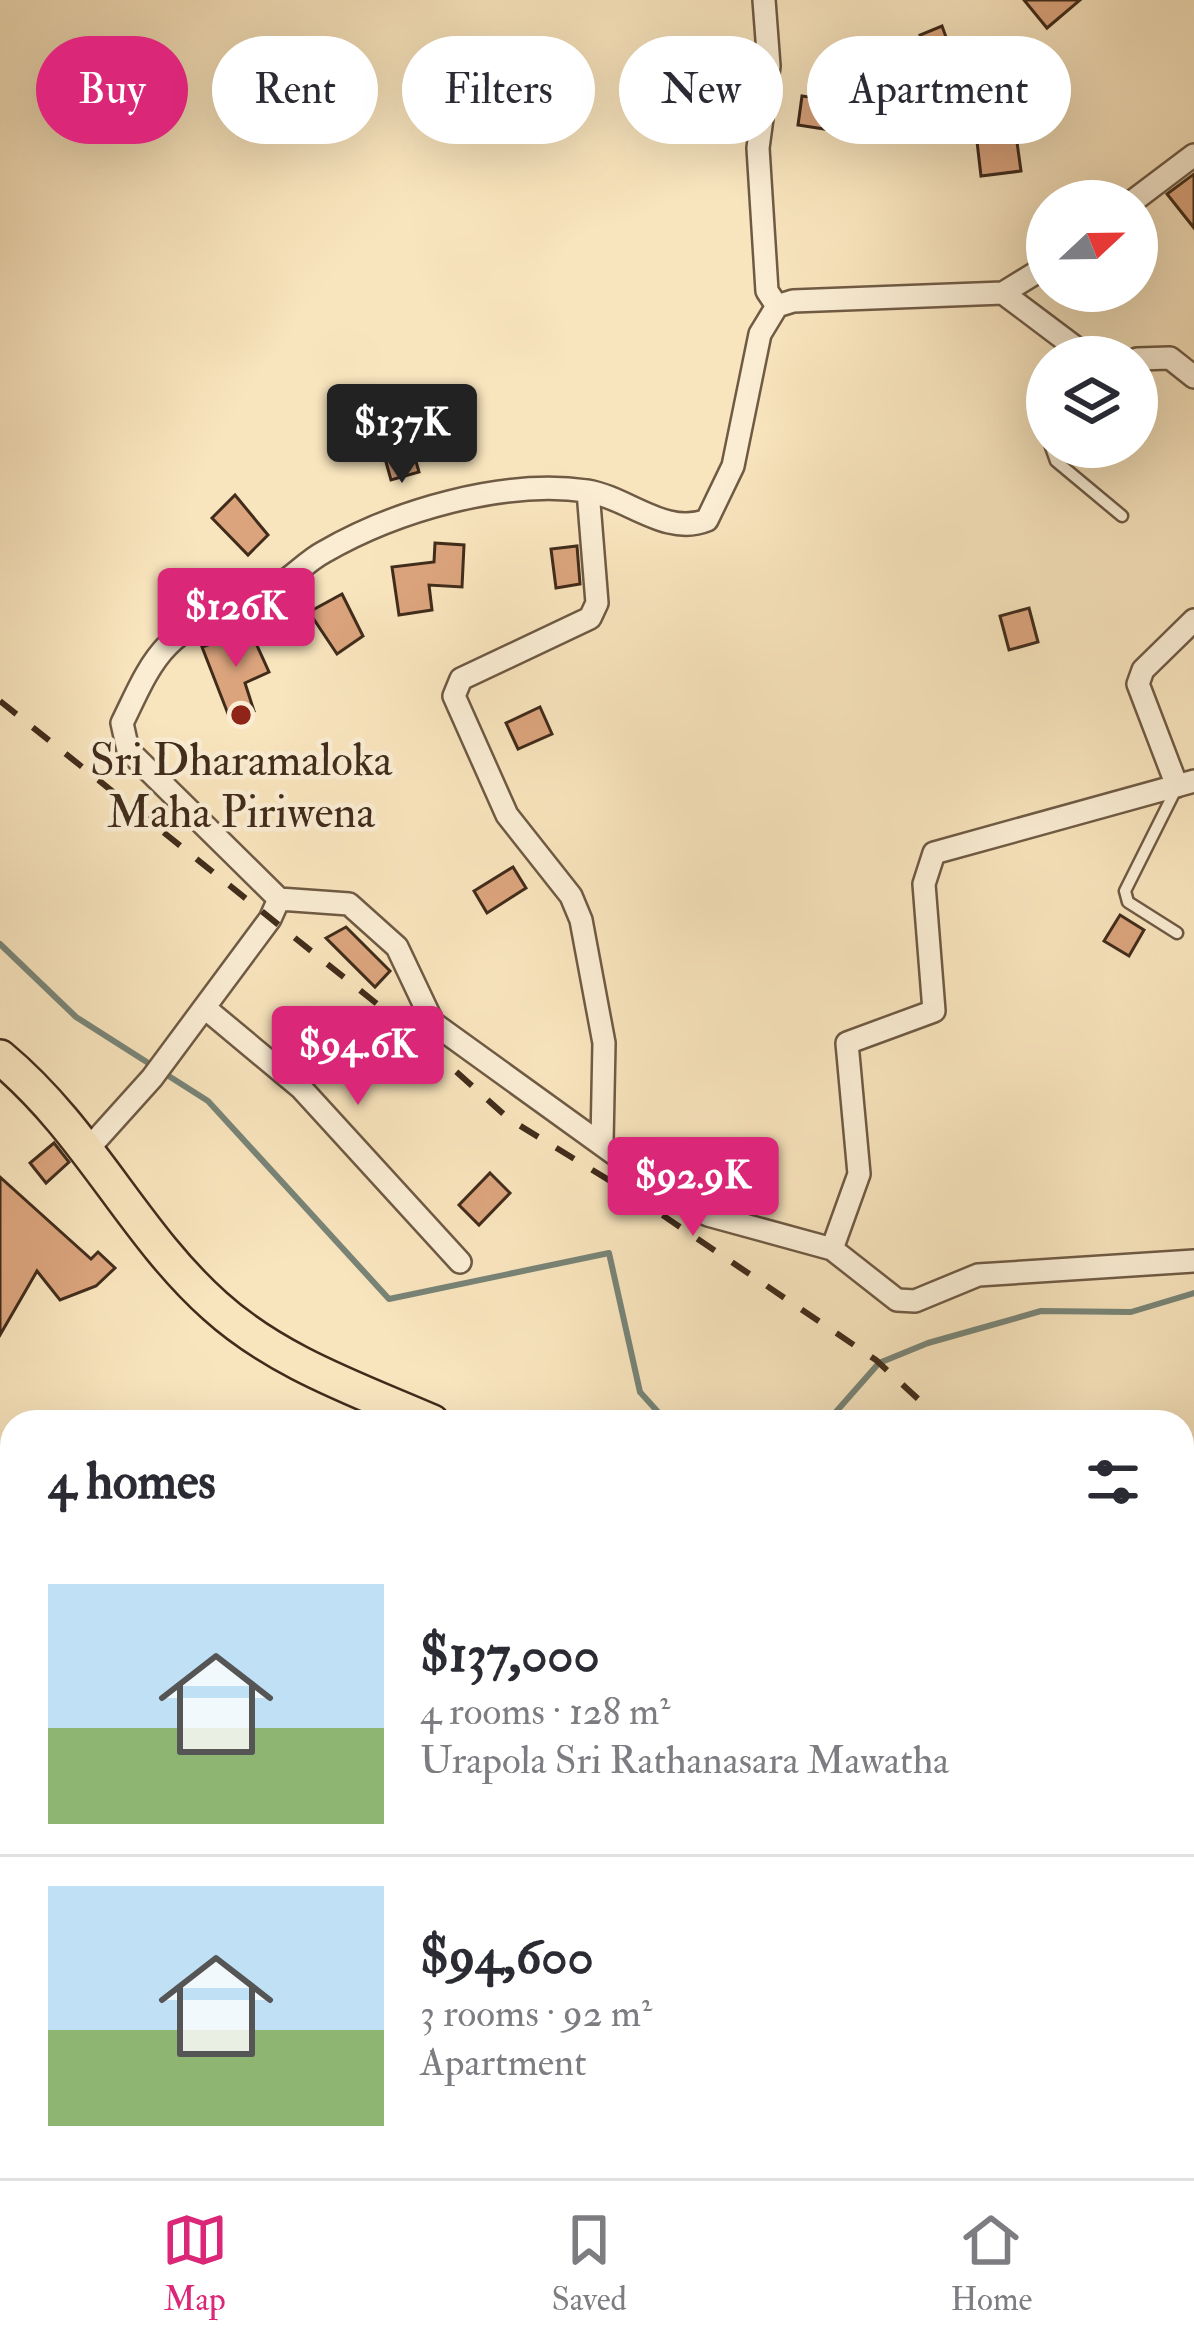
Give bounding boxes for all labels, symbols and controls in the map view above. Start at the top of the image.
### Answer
chip: Buy [36,36,188,144]
chip: Rent [212,36,378,144]
chip: Filters [402,36,595,144]
chip: New [619,36,783,144]
chip: Apartment [807,36,1071,144]
north arrow [1026,180,1158,312]
map controls [1026,180,1158,468]
button: layers [1026,336,1158,468]
pin: $137K [318,384,486,486]
text: $137K [354,398,450,447]
pin: $126K [152,568,320,670]
text: $126K [185,582,287,631]
marker: Sri Dharamaloka Maha Piriwena [228,702,254,728]
place label: Sri Dharamaloka Maha Piriwena [90,733,393,841]
pin: $94.6K [260,1006,456,1108]
text: $94.6K [299,1020,417,1069]
pin: $92.9K [595,1137,791,1239]
text: $92.9K [635,1151,751,1200]
icon: filters [1080,1449,1146,1515]
text: 4 homes [48,1450,216,1514]
text: $137,000 [420,1623,600,1687]
icon: home [144,1632,288,1776]
text: 4 rooms · 128 m² [420,1687,670,1736]
text: Urapola Sri Rathanasara Mawatha [420,1736,949,1785]
text: $94,600 [420,1925,594,1989]
icon: home [144,1934,288,2078]
text: 3 rooms · 92 m² [420,1989,652,2038]
text: Apartment [420,2038,587,2087]
tab: Map [162,2207,228,2320]
tab: Saved [551,2207,627,2320]
tab: Home [950,2207,1032,2320]

